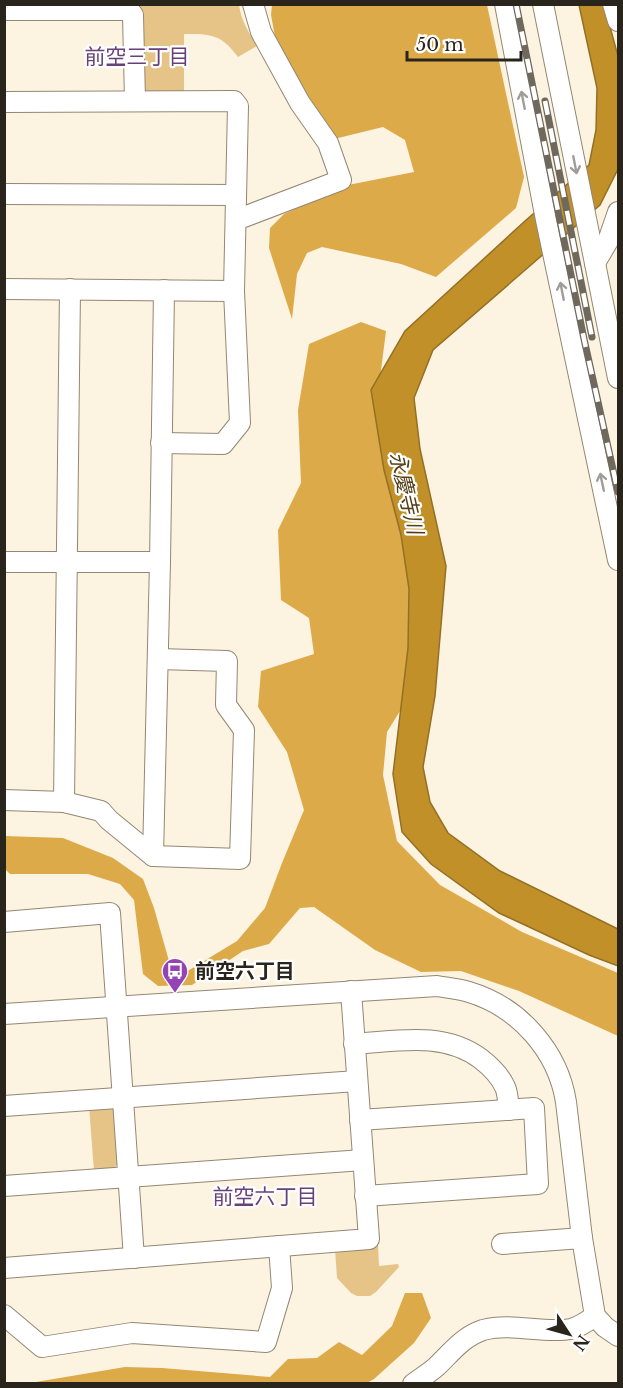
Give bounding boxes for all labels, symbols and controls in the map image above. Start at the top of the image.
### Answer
scale bar [407,24,521,62]
text: 50 m [416,34,464,56]
district label: 前空三丁目 [85,44,190,70]
one-way arrow [517,91,528,111]
one-way arrow [570,154,581,174]
one-way arrow [556,282,567,302]
water label: 永慶寺川 [384,449,429,539]
one-way arrow [596,473,607,492]
bus stop icon: 前空六丁目 [160,956,190,994]
place label: 前空六丁目 [195,959,295,983]
district label: 前空六丁目 [213,1184,318,1210]
north arrow [539,1304,599,1364]
text: N [569,1331,594,1355]

